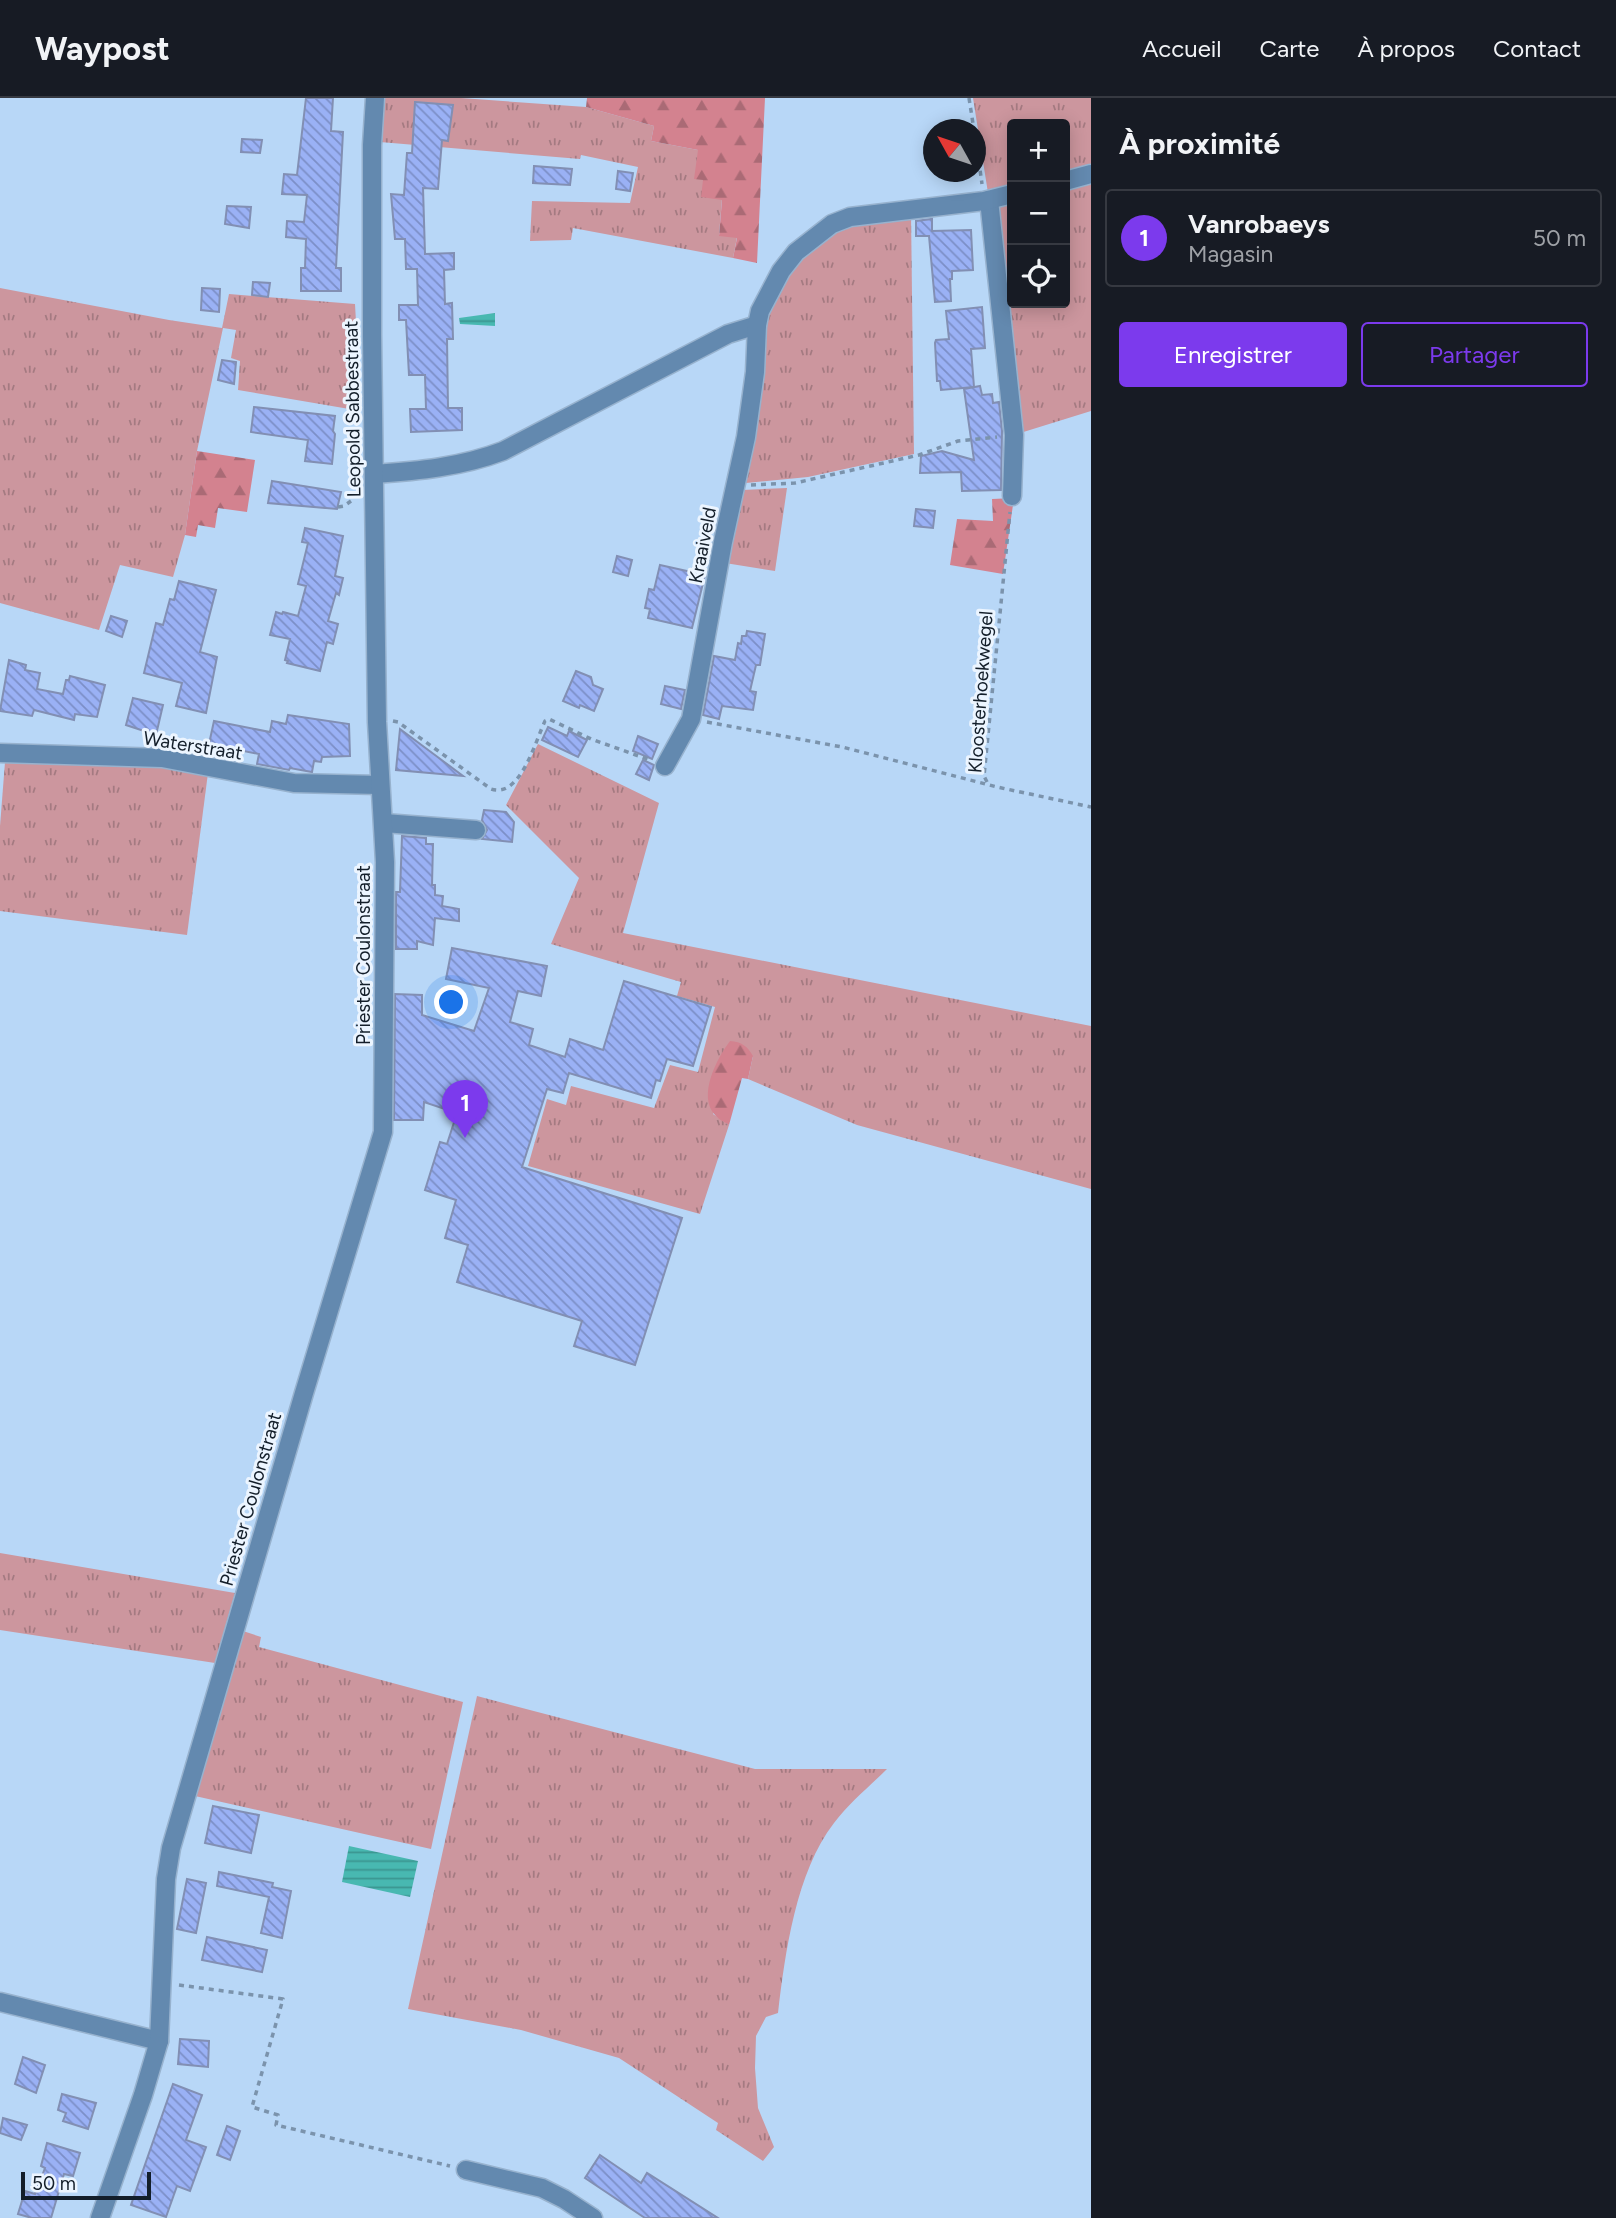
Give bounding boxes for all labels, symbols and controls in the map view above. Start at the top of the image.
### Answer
text: Waypost [35,29,170,68]
text: Accueil [1142,34,1222,63]
text: Carte [1260,34,1319,63]
text: À propos [1357,34,1455,63]
text: Contact [1493,34,1581,63]
north arrow [923,119,986,182]
map controls [1007,119,1070,308]
button: + [1007,119,1070,182]
text: À proximité [1119,125,1280,162]
button: − [1007,182,1070,245]
text: Vanrobaeys [1188,208,1330,240]
text: 1 [1139,224,1149,252]
text: 50 m [1533,224,1586,252]
text: Magasin [1188,240,1273,268]
button: locate [1007,245,1070,308]
street label: Leopold Sabbestraat [339,321,366,497]
button: Enregistrer [1119,322,1347,387]
button: Partager [1361,322,1588,387]
street label: Kraaiveld [684,505,721,585]
street label: Kloosterhoekwegel [963,610,998,774]
street label: Waterstraat [142,726,244,765]
street label: Priester Coulonstraat [352,865,375,1045]
your location [434,985,468,1019]
pin: 1 [442,1080,488,1138]
street label: Priester Coulonstraat [215,1410,286,1589]
scale bar [21,2169,150,2201]
text: 50 m [32,2172,76,2195]

